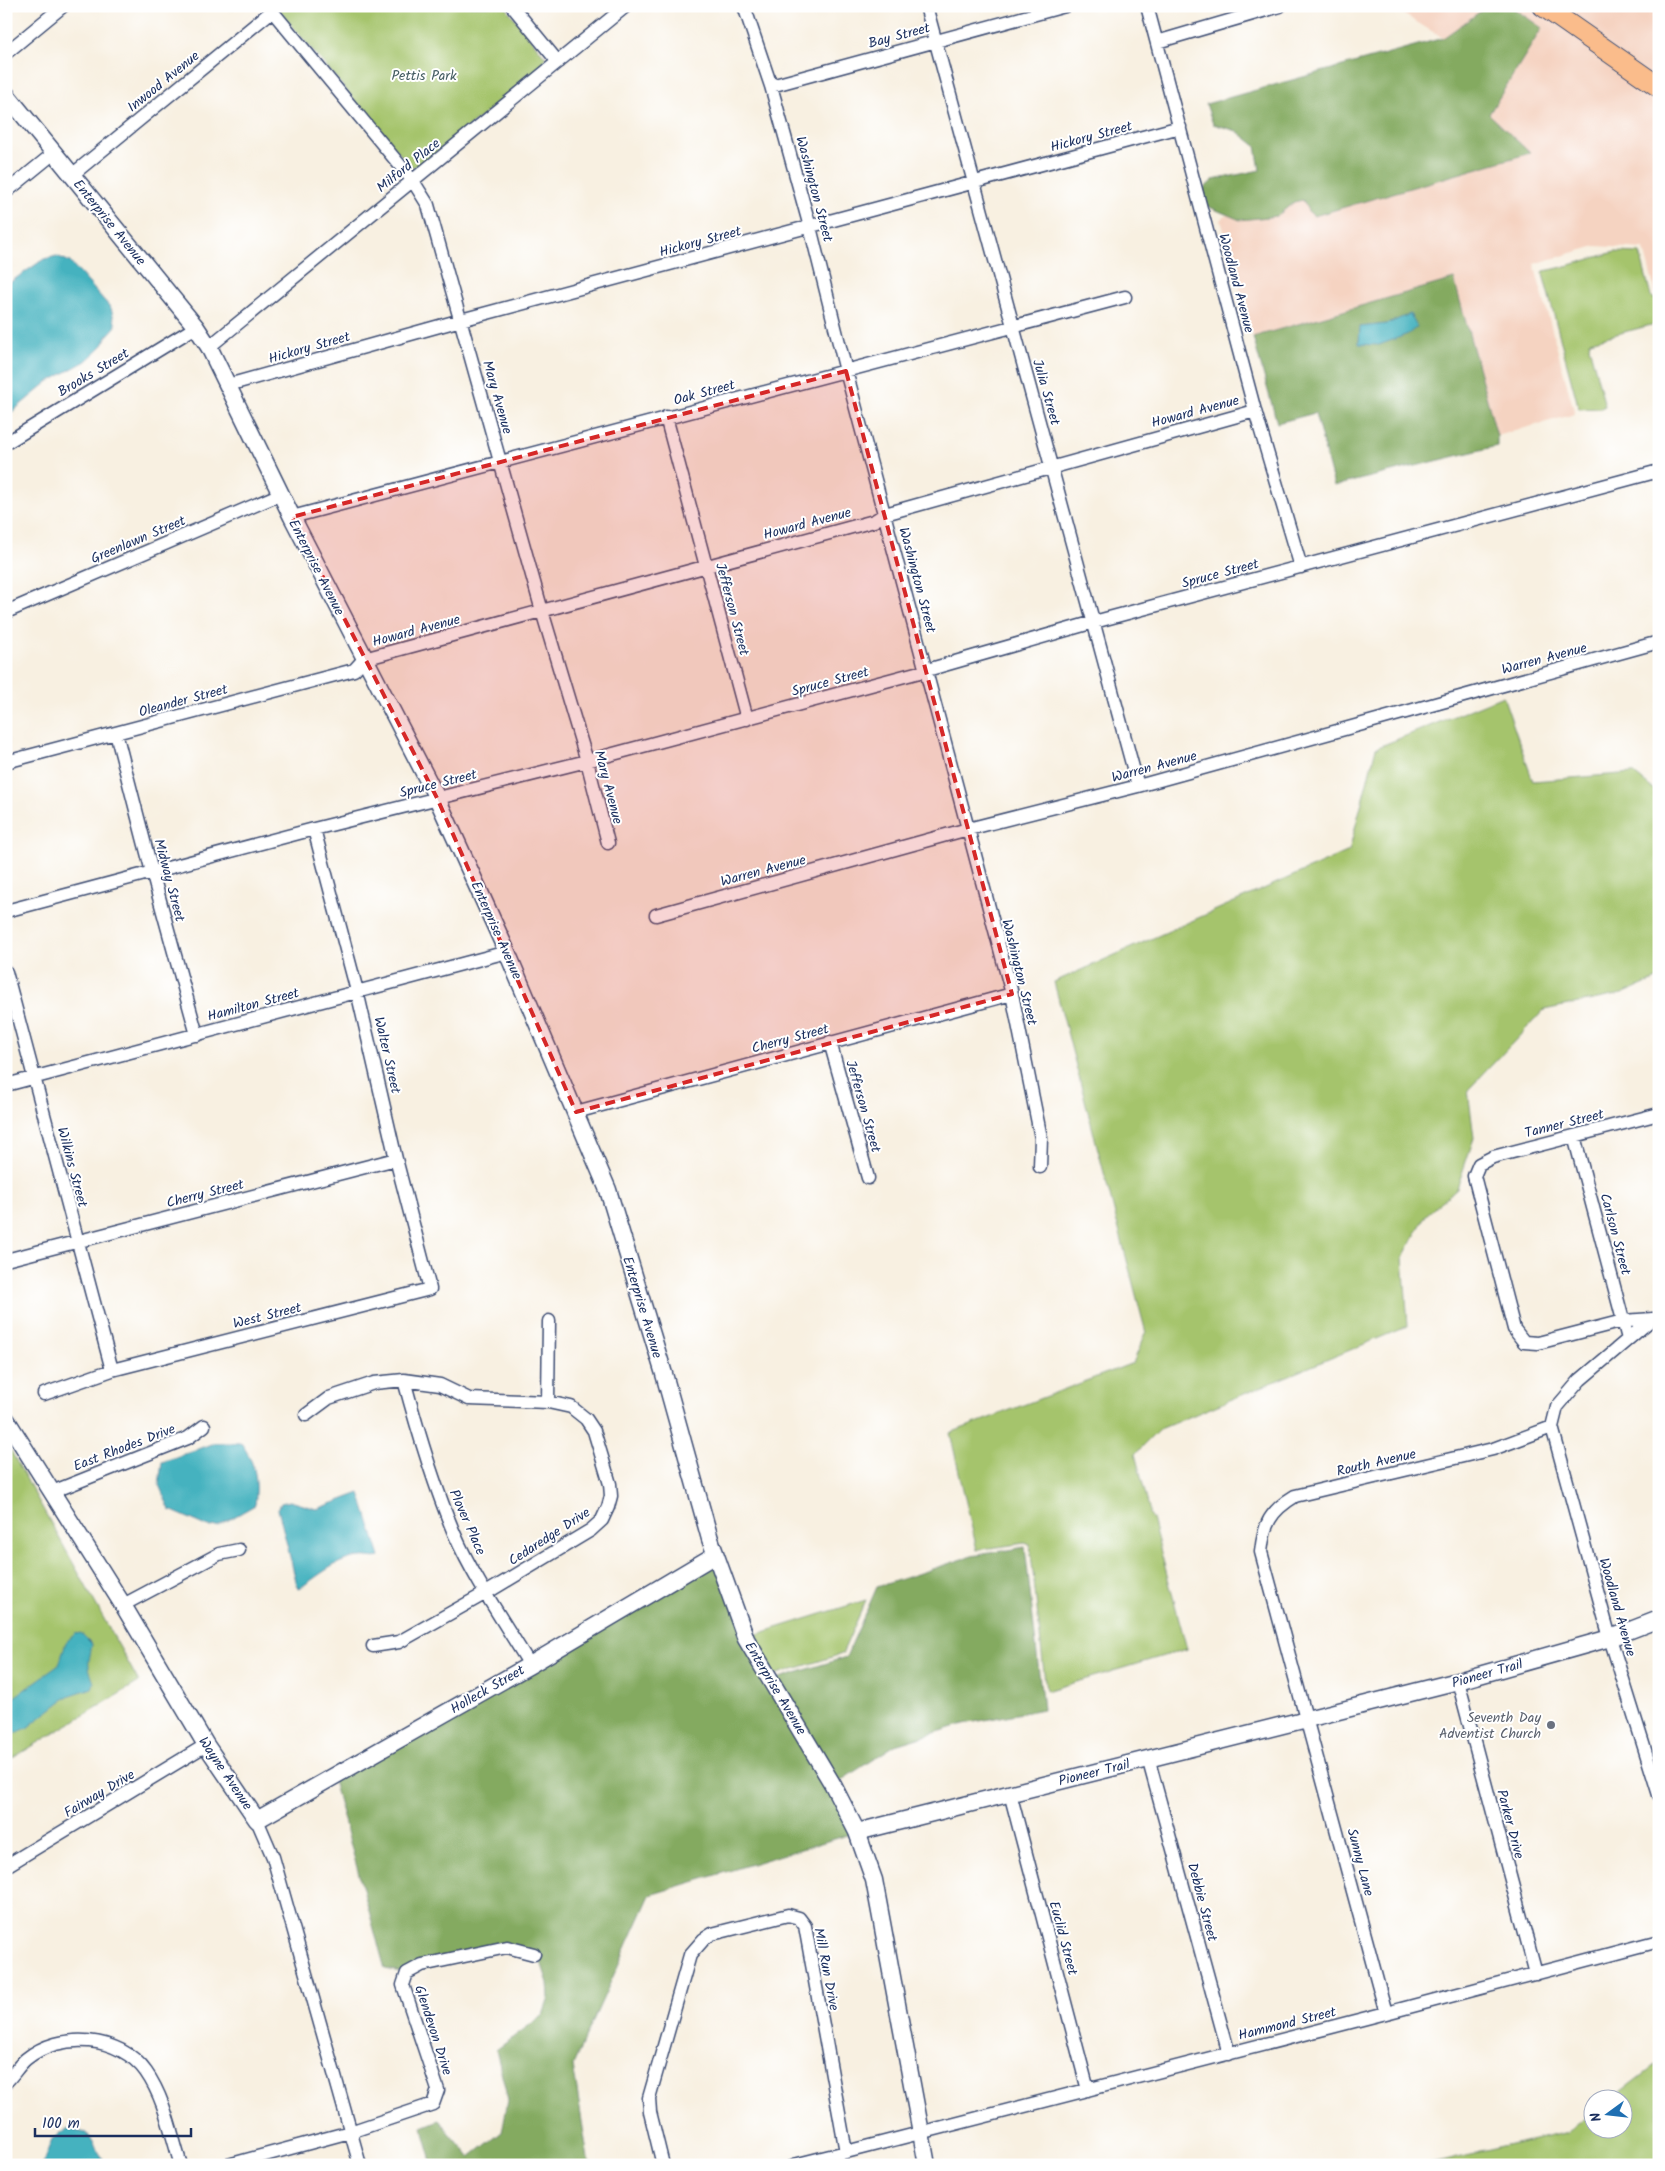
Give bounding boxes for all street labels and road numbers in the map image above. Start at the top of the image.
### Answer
street label: Bay Street [866,17,933,55]
street label: Inwood Avenue [123,45,205,118]
street label: Hickory Street [1048,115,1135,158]
street label: Milford Place [372,133,446,198]
street label: Washington Street [789,134,839,245]
street label: Enterprise Avenue [67,175,151,271]
street label: Hickory Street [657,220,744,263]
street label: Woodland Avenue [1212,231,1260,336]
street label: Hickory Street [266,326,353,370]
street label: Brooks Street [54,343,134,403]
street label: Julia Street [1026,357,1066,428]
street label: Mary Avenue [476,358,518,437]
street label: Oak Street [671,374,738,412]
street label: Howard Avenue [1149,389,1242,434]
street label: Howard Avenue [761,501,854,546]
street label: Greenlawn Street [87,510,190,570]
street label: Enterprise Avenue [282,515,350,620]
street label: Washington Street [892,525,942,636]
street label: Spruce Street [1179,553,1262,595]
street label: Jefferson Street [709,560,755,659]
street label: Howard Avenue [370,608,463,653]
street label: Warren Avenue [1499,637,1590,681]
street label: Spruce Street [789,661,872,703]
street label: Oleander Street [136,678,231,723]
street label: Warren Avenue [1109,745,1200,789]
street label: Mary Avenue [588,748,629,827]
street label: Spruce Street [397,764,480,804]
street label: Midway Street [147,836,191,925]
street label: Warren Avenue [718,849,809,893]
street label: Enterprise Avenue [465,878,528,984]
street label: Washington Street [995,917,1043,1028]
street label: Hamilton Street [205,982,302,1028]
street label: Walter Street [367,1015,407,1096]
street label: Cherry Street [749,1018,832,1060]
street label: Jefferson Street [839,1057,887,1156]
street label: Tanner Street [1522,1103,1607,1144]
street label: Wilkins Street [51,1125,93,1210]
street label: Cherry Street [164,1174,247,1214]
street label: Carlson Street [1594,1191,1637,1278]
street label: Enterprise Avenue [616,1254,668,1362]
street label: West Street [231,1297,304,1335]
street label: East Rhodes Drive [70,1418,179,1478]
street label: Routh Avenue [1334,1443,1419,1483]
street label: Plover Place [443,1486,492,1559]
street label: Cedaredge Drive [504,1502,596,1572]
street label: Woodland Avenue [1592,1555,1642,1660]
street label: Enterprise Avenue [738,1638,812,1740]
street label: Pioneer Trail [1449,1653,1526,1695]
street label: Holleck Street [446,1659,529,1720]
street label: Wayne Avenue [192,1732,258,1815]
street label: Pioneer Trail [1056,1753,1133,1792]
street label: Fairway Drive [60,1764,140,1824]
street label: Parker Drive [1490,1787,1530,1862]
street label: Sunny Lane [1340,1826,1380,1899]
street label: Debbie Street [1181,1860,1223,1945]
street label: Euclid Street [1043,1899,1084,1978]
street label: Mill Run Drive [807,1926,845,2013]
street label: Glendevon Drive [408,1982,458,2079]
street label: Hammond Street [1236,2001,1339,2047]

